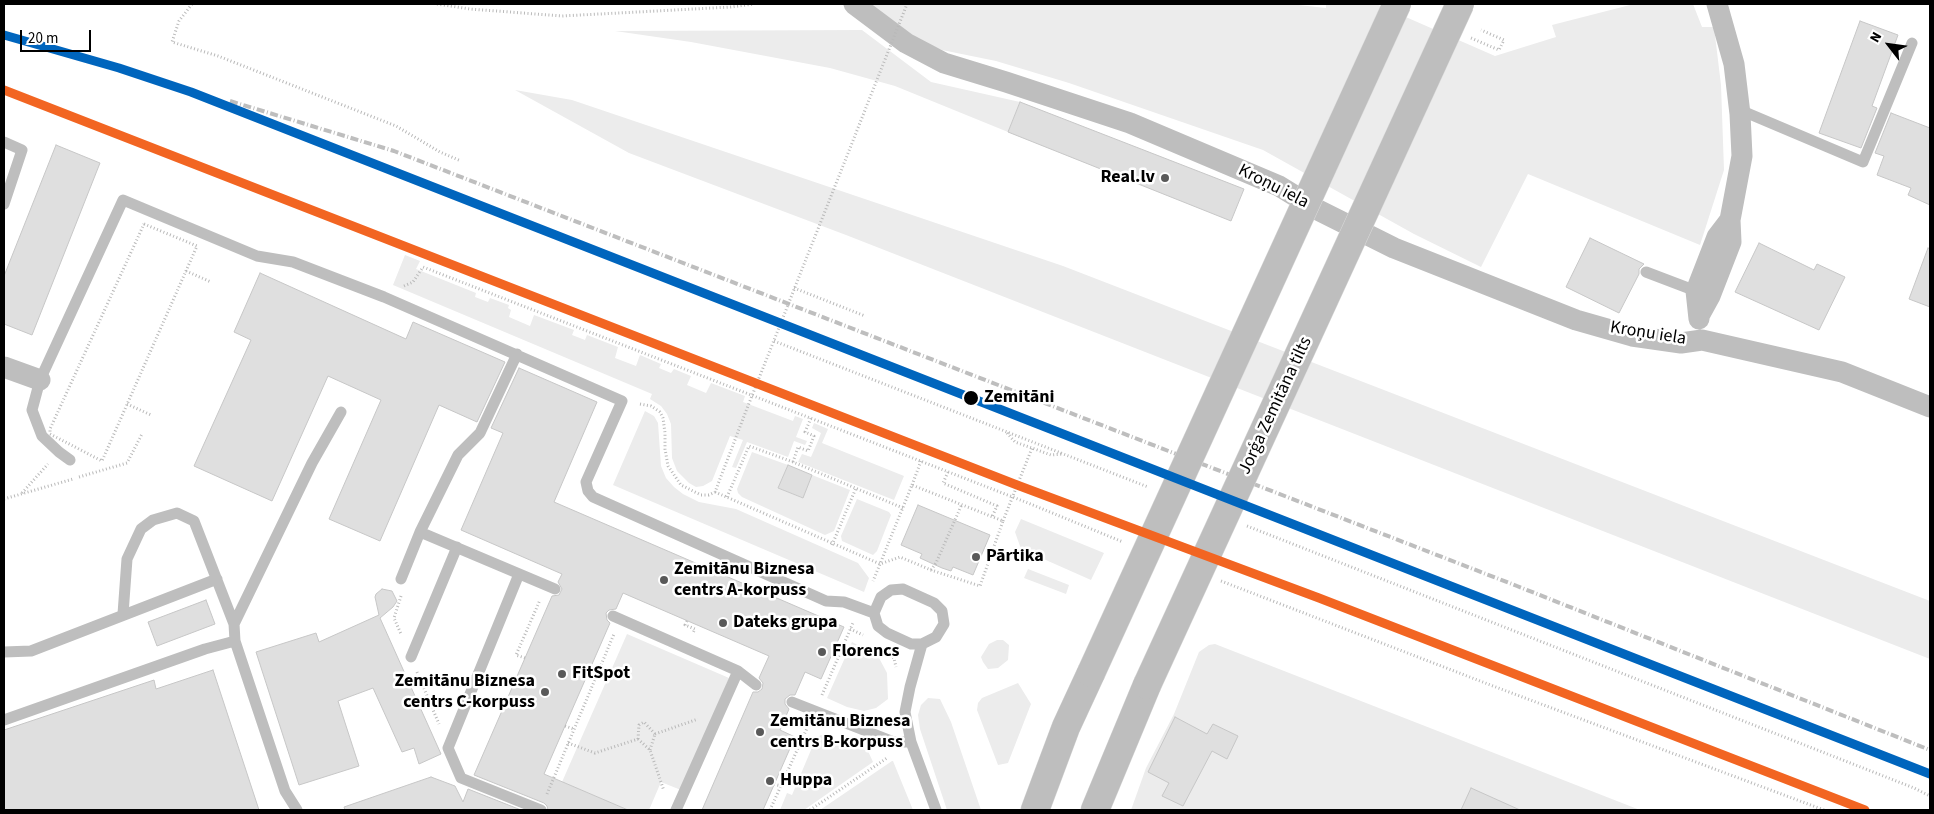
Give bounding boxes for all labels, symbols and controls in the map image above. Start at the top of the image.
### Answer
scale bar [22,20,94,52]
north arrow [1864,20,1914,70]
text: 20 m [28,28,58,49]
text: N [1865,28,1887,47]
street label: Kroņu iela [1234,160,1312,214]
place label: Real.lv [1100,167,1155,189]
marker: Real.lv [1159,172,1171,184]
street label: Kroņu iela [1609,317,1687,351]
street label: Jorģa Zemitāna tilts [1235,334,1317,478]
place label: Zemitāni [984,387,1054,409]
marker: Zemitāni [962,389,980,407]
place label: Pārtika [986,546,1044,568]
marker: Pārtika [970,551,982,563]
place label: Zemitānu Biznesa centrs A-korpuss [674,559,815,602]
marker: Zemitānu Biznesa centrs A-korpuss [658,574,670,586]
place label: Dateks grupa [733,612,838,634]
marker: Dateks grupa [717,617,729,629]
place label: Florencs [832,641,900,663]
marker: Florencs [816,646,828,658]
place label: FitSpot [572,663,630,685]
marker: FitSpot [556,668,568,680]
place label: Zemitānu Biznesa centrs C-korpuss [394,671,535,714]
marker: Zemitānu Biznesa centrs C-korpuss [539,686,551,698]
place label: Zemitānu Biznesa centrs B-korpuss [770,711,911,754]
marker: Zemitānu Biznesa centrs B-korpuss [754,726,766,738]
place label: Huppa [780,770,832,792]
marker: Huppa [764,775,776,787]

